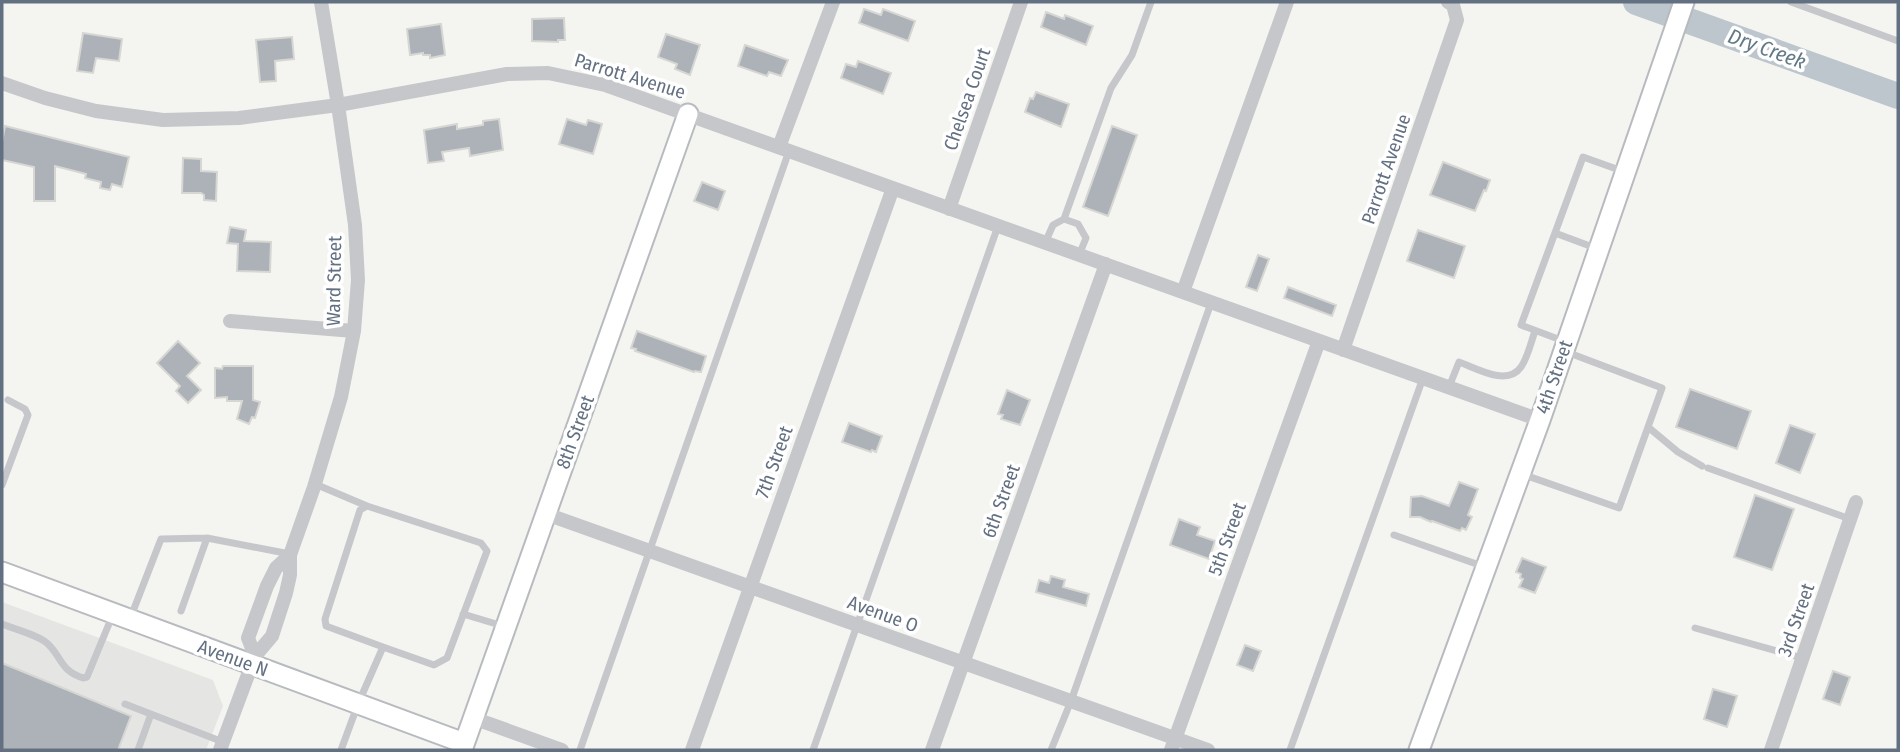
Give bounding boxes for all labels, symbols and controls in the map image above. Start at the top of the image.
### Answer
water label: Dry Creek [1725,23,1809,75]
street label: Chelsea Court [939,44,996,153]
street label: Parrott Avenue [572,48,688,104]
street label: Parrott Avenue [1356,111,1416,227]
street label: Ward Street [322,235,346,326]
street label: 4th Street [1531,336,1578,417]
street label: 8th Street [551,391,599,472]
street label: 7th Street [750,422,798,501]
street label: 6th Street [977,460,1025,541]
street label: 5th Street [1203,499,1251,579]
street label: 3rd Street [1773,580,1820,660]
street label: Avenue O [845,591,921,637]
street label: Avenue N [195,635,271,681]

